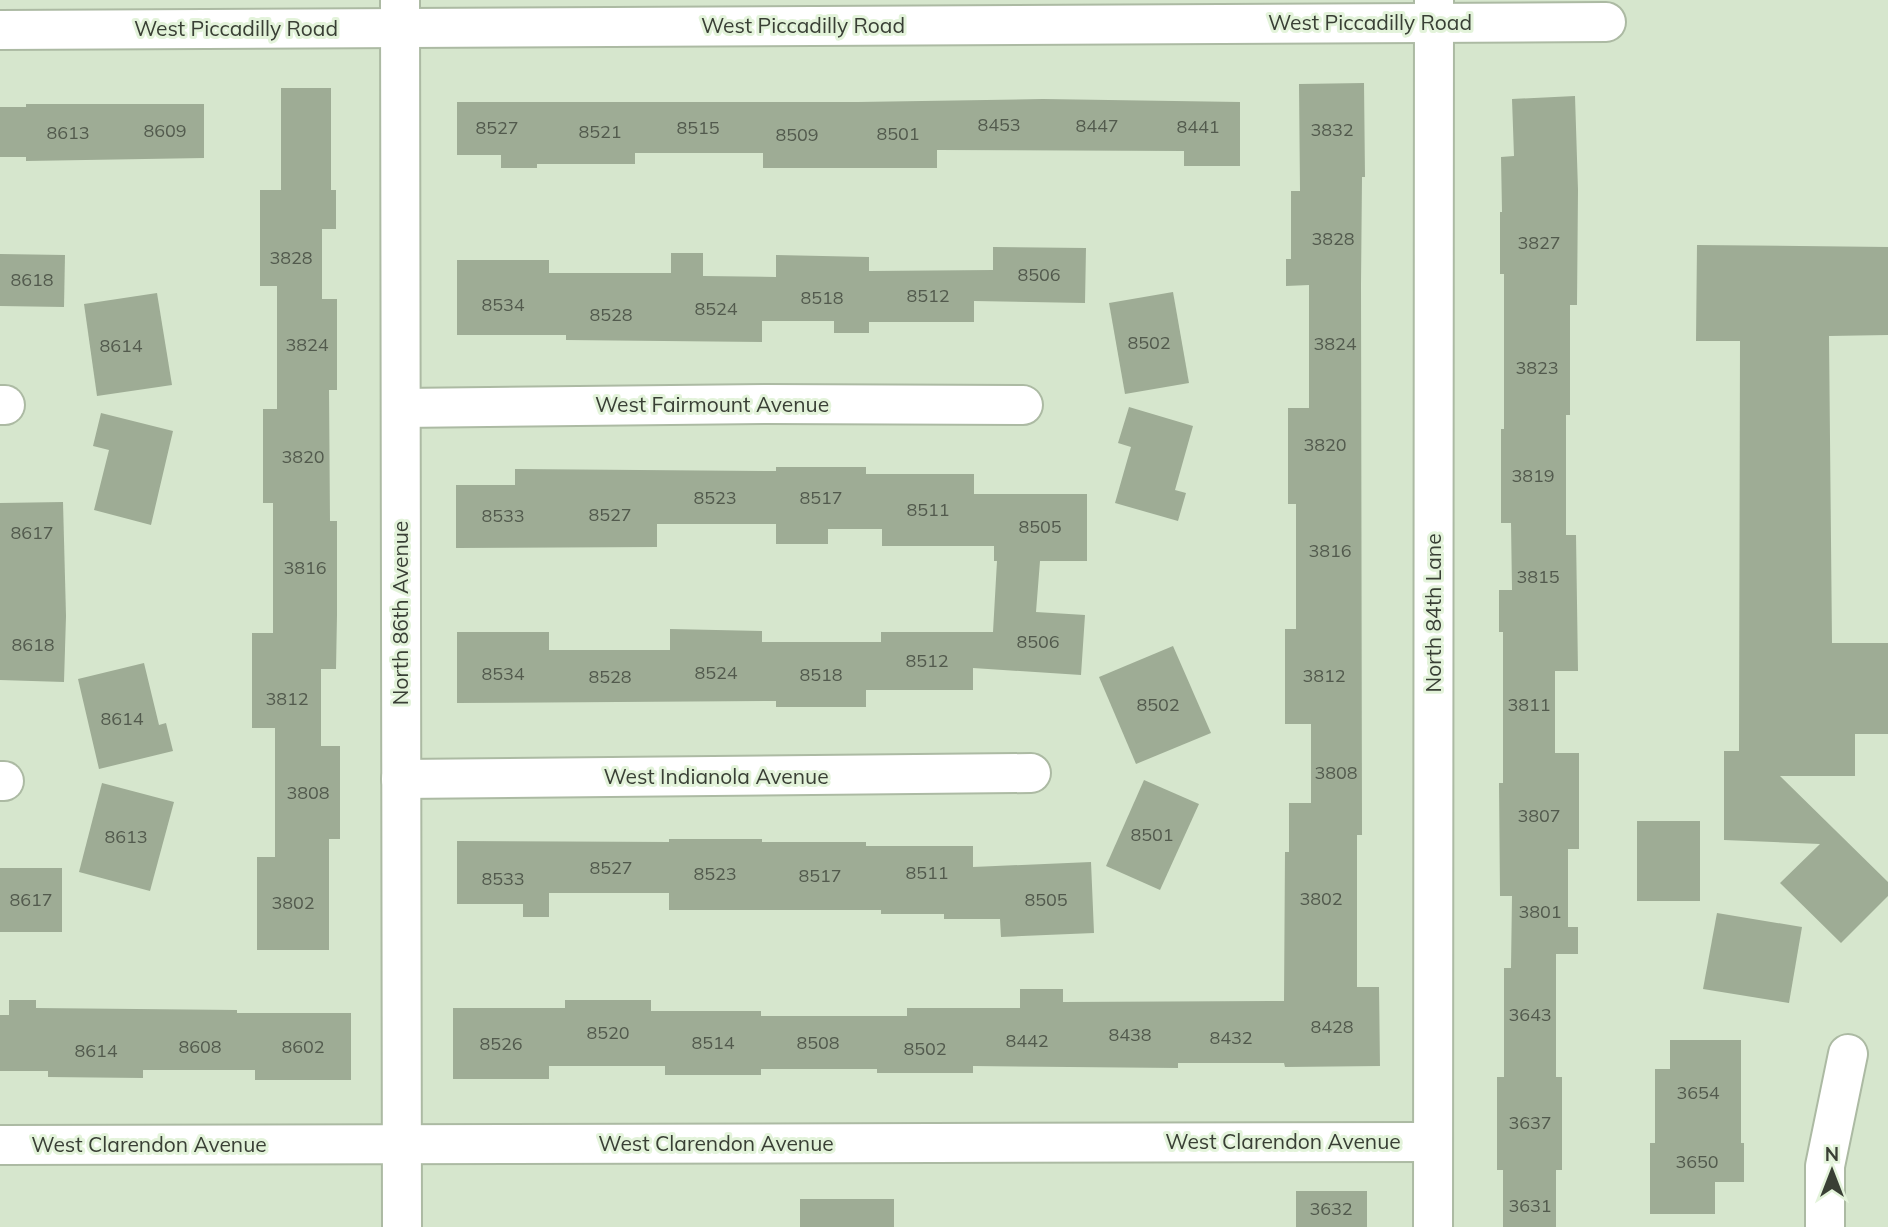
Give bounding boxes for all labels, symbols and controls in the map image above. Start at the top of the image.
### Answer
street label: West Piccadilly Road [1268,9,1472,35]
street label: West Piccadilly Road [701,12,905,38]
street label: West Piccadilly Road [134,15,338,41]
house number: 8453 [977,113,1021,136]
house number: 8447 [1075,114,1119,137]
house number: 8441 [1176,115,1220,138]
house number: 8527 [475,116,519,139]
house number: 8515 [676,116,720,139]
house number: 3832 [1310,118,1354,141]
house number: 8609 [143,119,187,142]
house number: 8521 [578,120,622,143]
house number: 8613 [46,121,90,144]
house number: 8501 [876,122,920,145]
house number: 8509 [775,123,819,146]
house number: 3828 [1311,227,1355,250]
house number: 3827 [1517,231,1561,254]
house number: 3828 [269,246,313,269]
house number: 8506 [1017,263,1061,286]
house number: 8618 [10,268,54,291]
house number: 8512 [906,284,950,307]
house number: 8518 [800,286,844,309]
house number: 8534 [481,293,525,316]
house number: 8524 [694,297,738,320]
house number: 8528 [589,303,633,326]
house number: 8502 [1127,331,1171,354]
house number: 3824 [1313,332,1357,355]
house number: 3824 [285,333,329,356]
house number: 8614 [99,334,143,357]
house number: 3823 [1515,356,1559,379]
street label: West Fairmount Avenue [595,391,829,417]
house number: 3820 [1303,433,1347,456]
house number: 3820 [281,445,325,468]
house number: 3819 [1511,464,1555,487]
house number: 8523 [693,486,737,509]
house number: 8517 [799,486,843,509]
house number: 8511 [906,498,950,521]
house number: 8527 [588,503,632,526]
house number: 8533 [481,504,525,527]
house number: 8505 [1018,515,1062,538]
house number: 8617 [10,521,54,544]
street label: North 86th Avenue [387,521,413,705]
street label: North 84th Lane [1420,533,1446,693]
house number: 3816 [1308,539,1352,562]
house number: 3816 [283,556,327,579]
house number: 3815 [1516,565,1560,588]
house number: 8506 [1016,630,1060,653]
house number: 8618 [11,633,55,656]
house number: 8512 [905,649,949,672]
house number: 8524 [694,661,738,684]
house number: 8534 [481,662,525,685]
house number: 8518 [799,663,843,686]
house number: 3812 [1302,664,1346,687]
house number: 8528 [588,665,632,688]
house number: 3812 [265,687,309,710]
house number: 8502 [1136,693,1180,716]
house number: 3811 [1507,693,1551,716]
house number: 8614 [100,707,144,730]
house number: 3808 [1314,761,1358,784]
street label: West Indianola Avenue [603,763,829,789]
house number: 3808 [286,781,330,804]
house number: 3807 [1517,804,1561,827]
house number: 8501 [1130,823,1174,846]
house number: 8613 [104,825,148,848]
house number: 8527 [589,856,633,879]
house number: 8511 [905,861,949,884]
house number: 8523 [693,862,737,885]
house number: 8517 [798,864,842,887]
house number: 8533 [481,867,525,890]
house number: 3802 [1299,887,1343,910]
house number: 8617 [9,888,53,911]
house number: 8505 [1024,888,1068,911]
house number: 3802 [271,891,315,914]
house number: 3801 [1518,900,1562,923]
house number: 3643 [1508,1003,1552,1026]
house number: 8428 [1310,1015,1354,1038]
house number: 8520 [586,1021,630,1044]
house number: 8438 [1108,1023,1152,1046]
house number: 8432 [1209,1026,1253,1049]
house number: 8442 [1005,1029,1049,1052]
house number: 8514 [691,1031,735,1054]
house number: 8508 [796,1031,840,1054]
house number: 8526 [479,1032,523,1055]
house number: 8608 [178,1035,222,1058]
house number: 8602 [281,1035,325,1058]
house number: 8502 [903,1037,947,1060]
house number: 8614 [74,1039,118,1062]
house number: 3654 [1676,1081,1720,1104]
house number: 3637 [1508,1111,1552,1134]
street label: West Clarendon Avenue [1165,1128,1401,1154]
street label: West Clarendon Avenue [598,1130,834,1156]
street label: West Clarendon Avenue [31,1131,267,1157]
north arrow [1797,1136,1867,1206]
text: N [1825,1142,1839,1166]
house number: 3650 [1675,1150,1719,1173]
house number: 3631 [1508,1194,1552,1217]
house number: 3632 [1309,1197,1353,1220]

